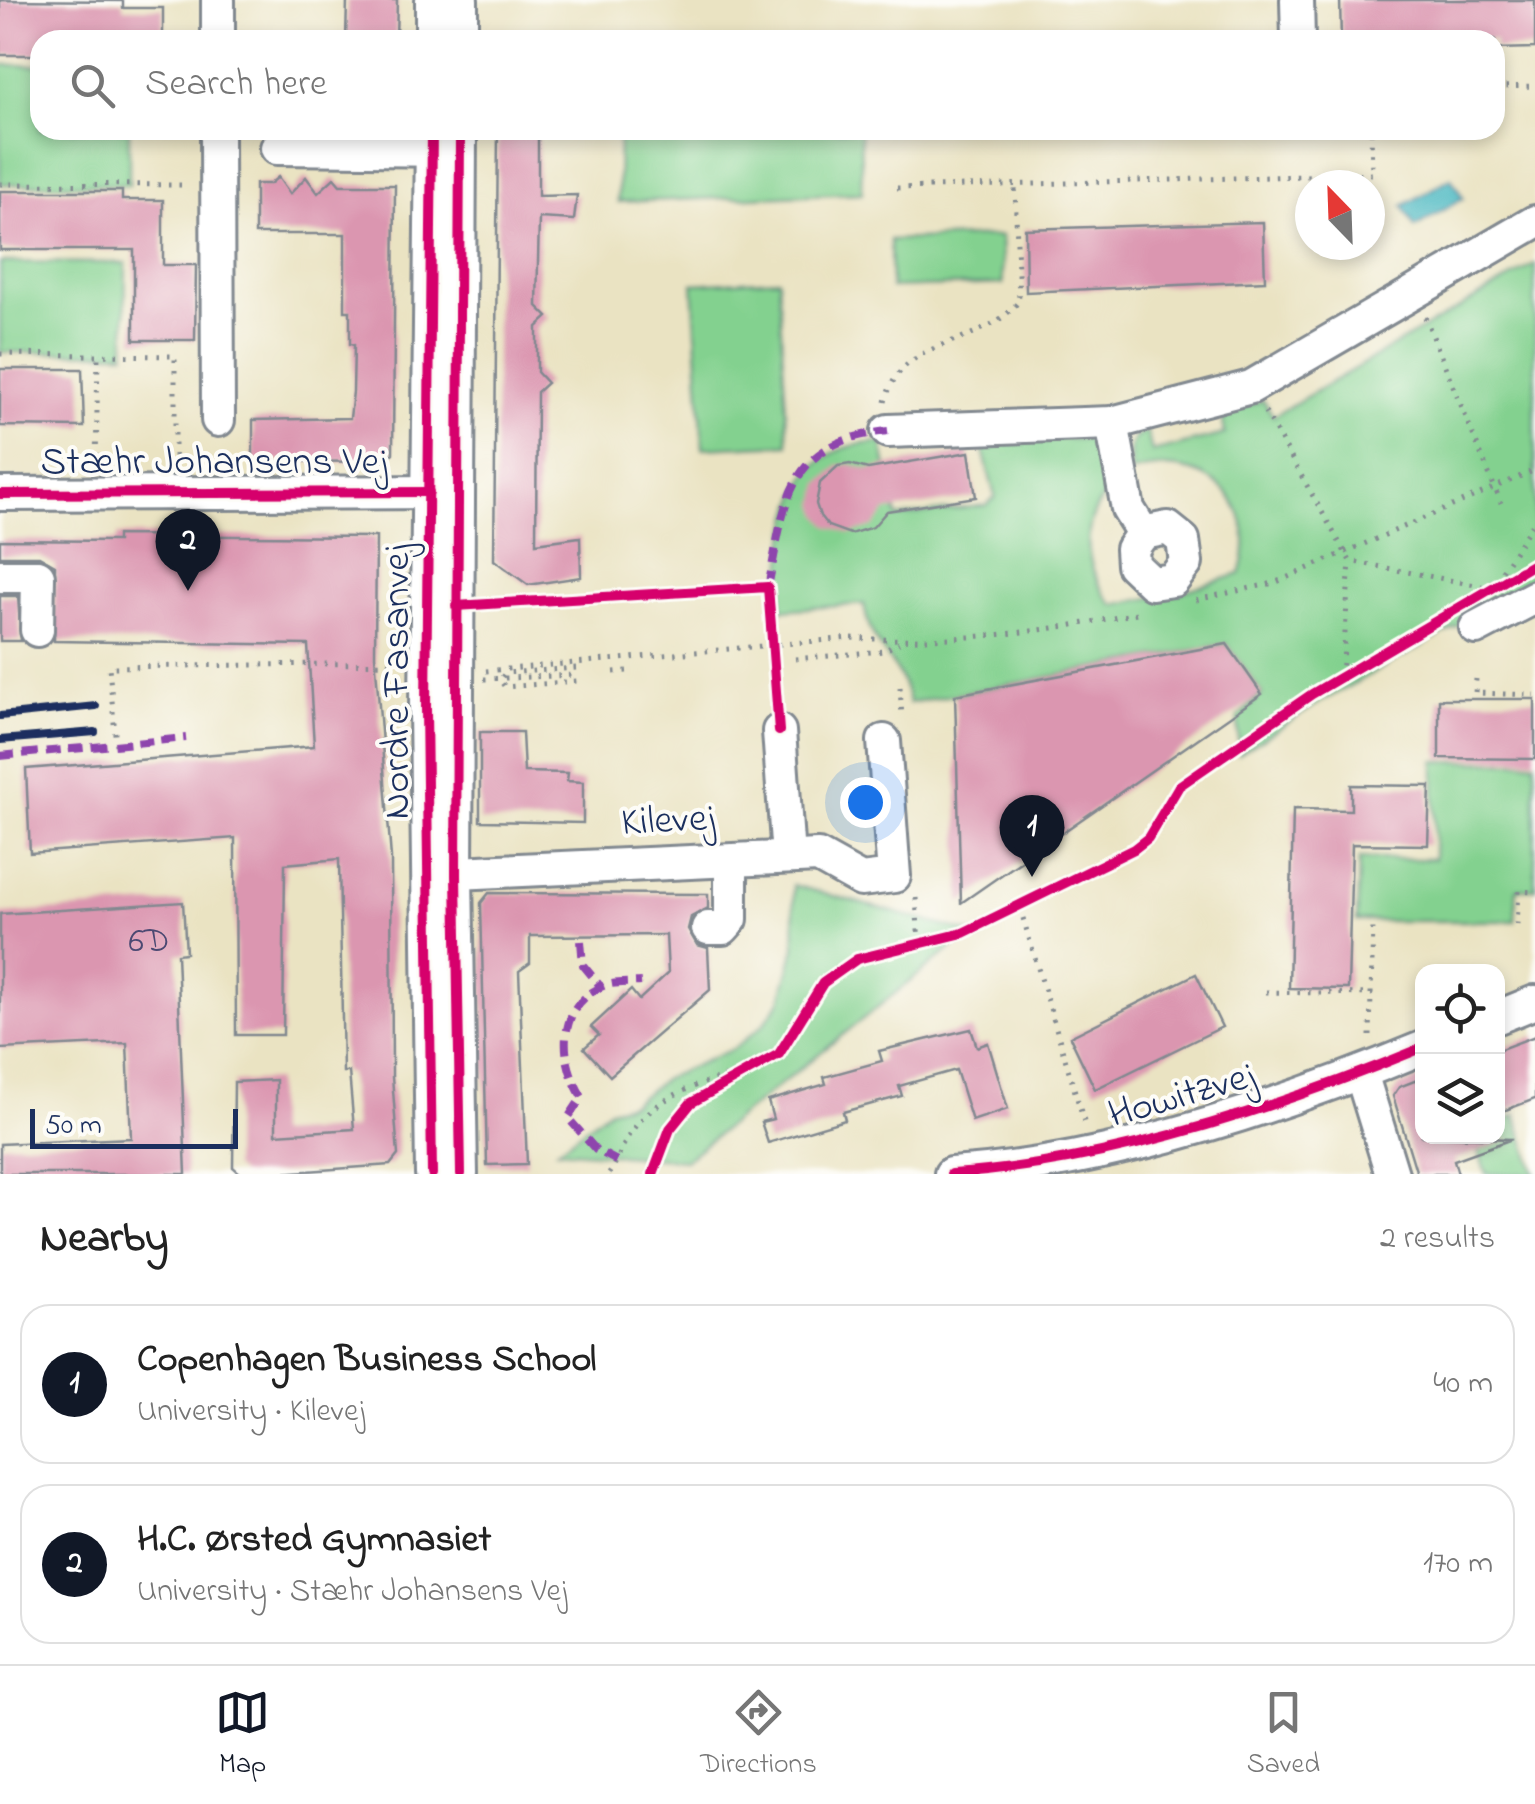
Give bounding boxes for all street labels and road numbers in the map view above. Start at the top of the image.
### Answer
street label: Stæhr Johansens Vej [41,434,388,493]
street label: Nordre Fasanvej [369,544,428,819]
street label: Kilevej [620,790,717,854]
street label: Howitzvej [1102,1048,1263,1146]

